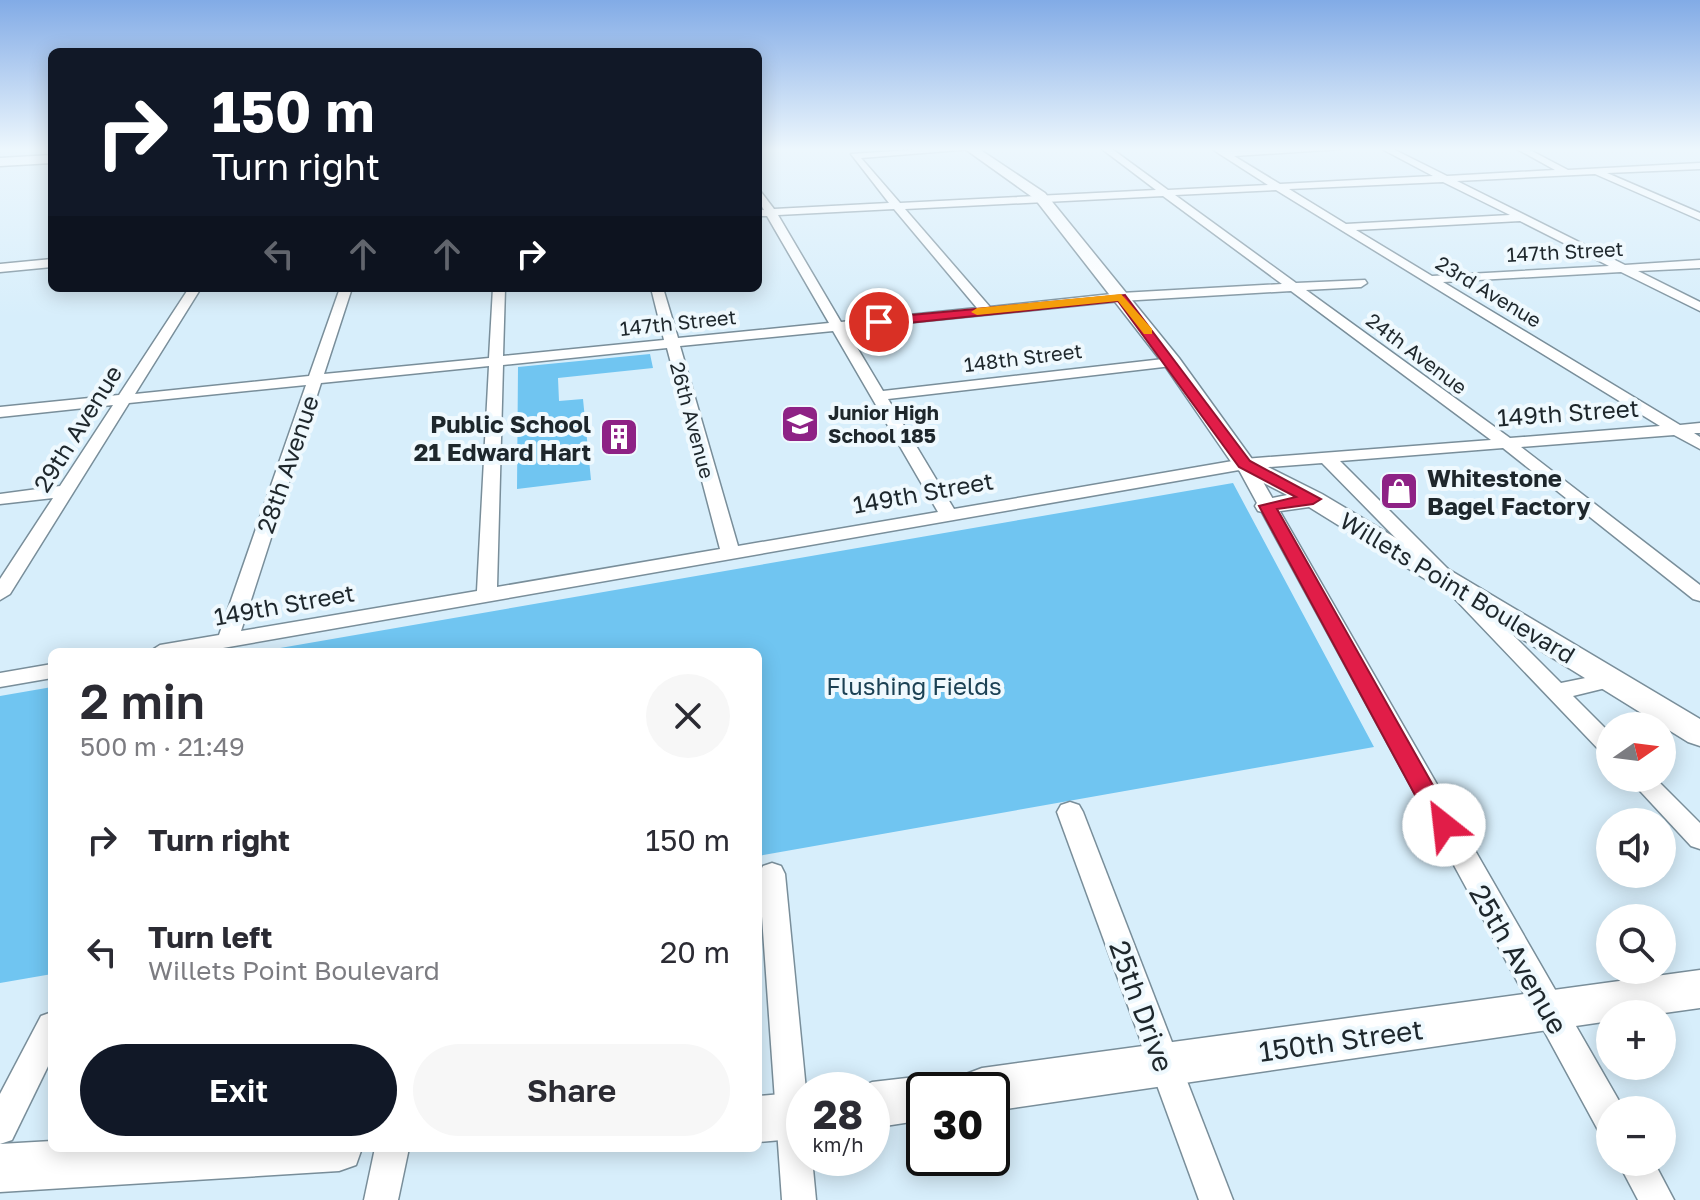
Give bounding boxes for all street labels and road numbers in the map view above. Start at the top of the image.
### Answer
street label: 147th Street [1506,236,1624,266]
street label: 23rd Avenue [1432,250,1546,332]
street label: 147th Street [619,304,737,340]
street label: 24th Avenue [1362,307,1472,399]
street label: 148th Street [963,338,1083,376]
street label: 29th Avenue [27,359,127,497]
street label: 26th Avenue [666,359,720,481]
street label: 28th Avenue [250,391,324,537]
street label: 149th Street [1496,393,1640,431]
street label: 149th Street [850,465,996,519]
street label: Willets Point Boulevard [1335,505,1581,669]
street label: 149th Street [211,577,357,631]
street label: 25th Avenue [1463,879,1575,1039]
street label: 25th Drive [1103,936,1181,1076]
street label: 150th Street [1257,1012,1425,1068]

